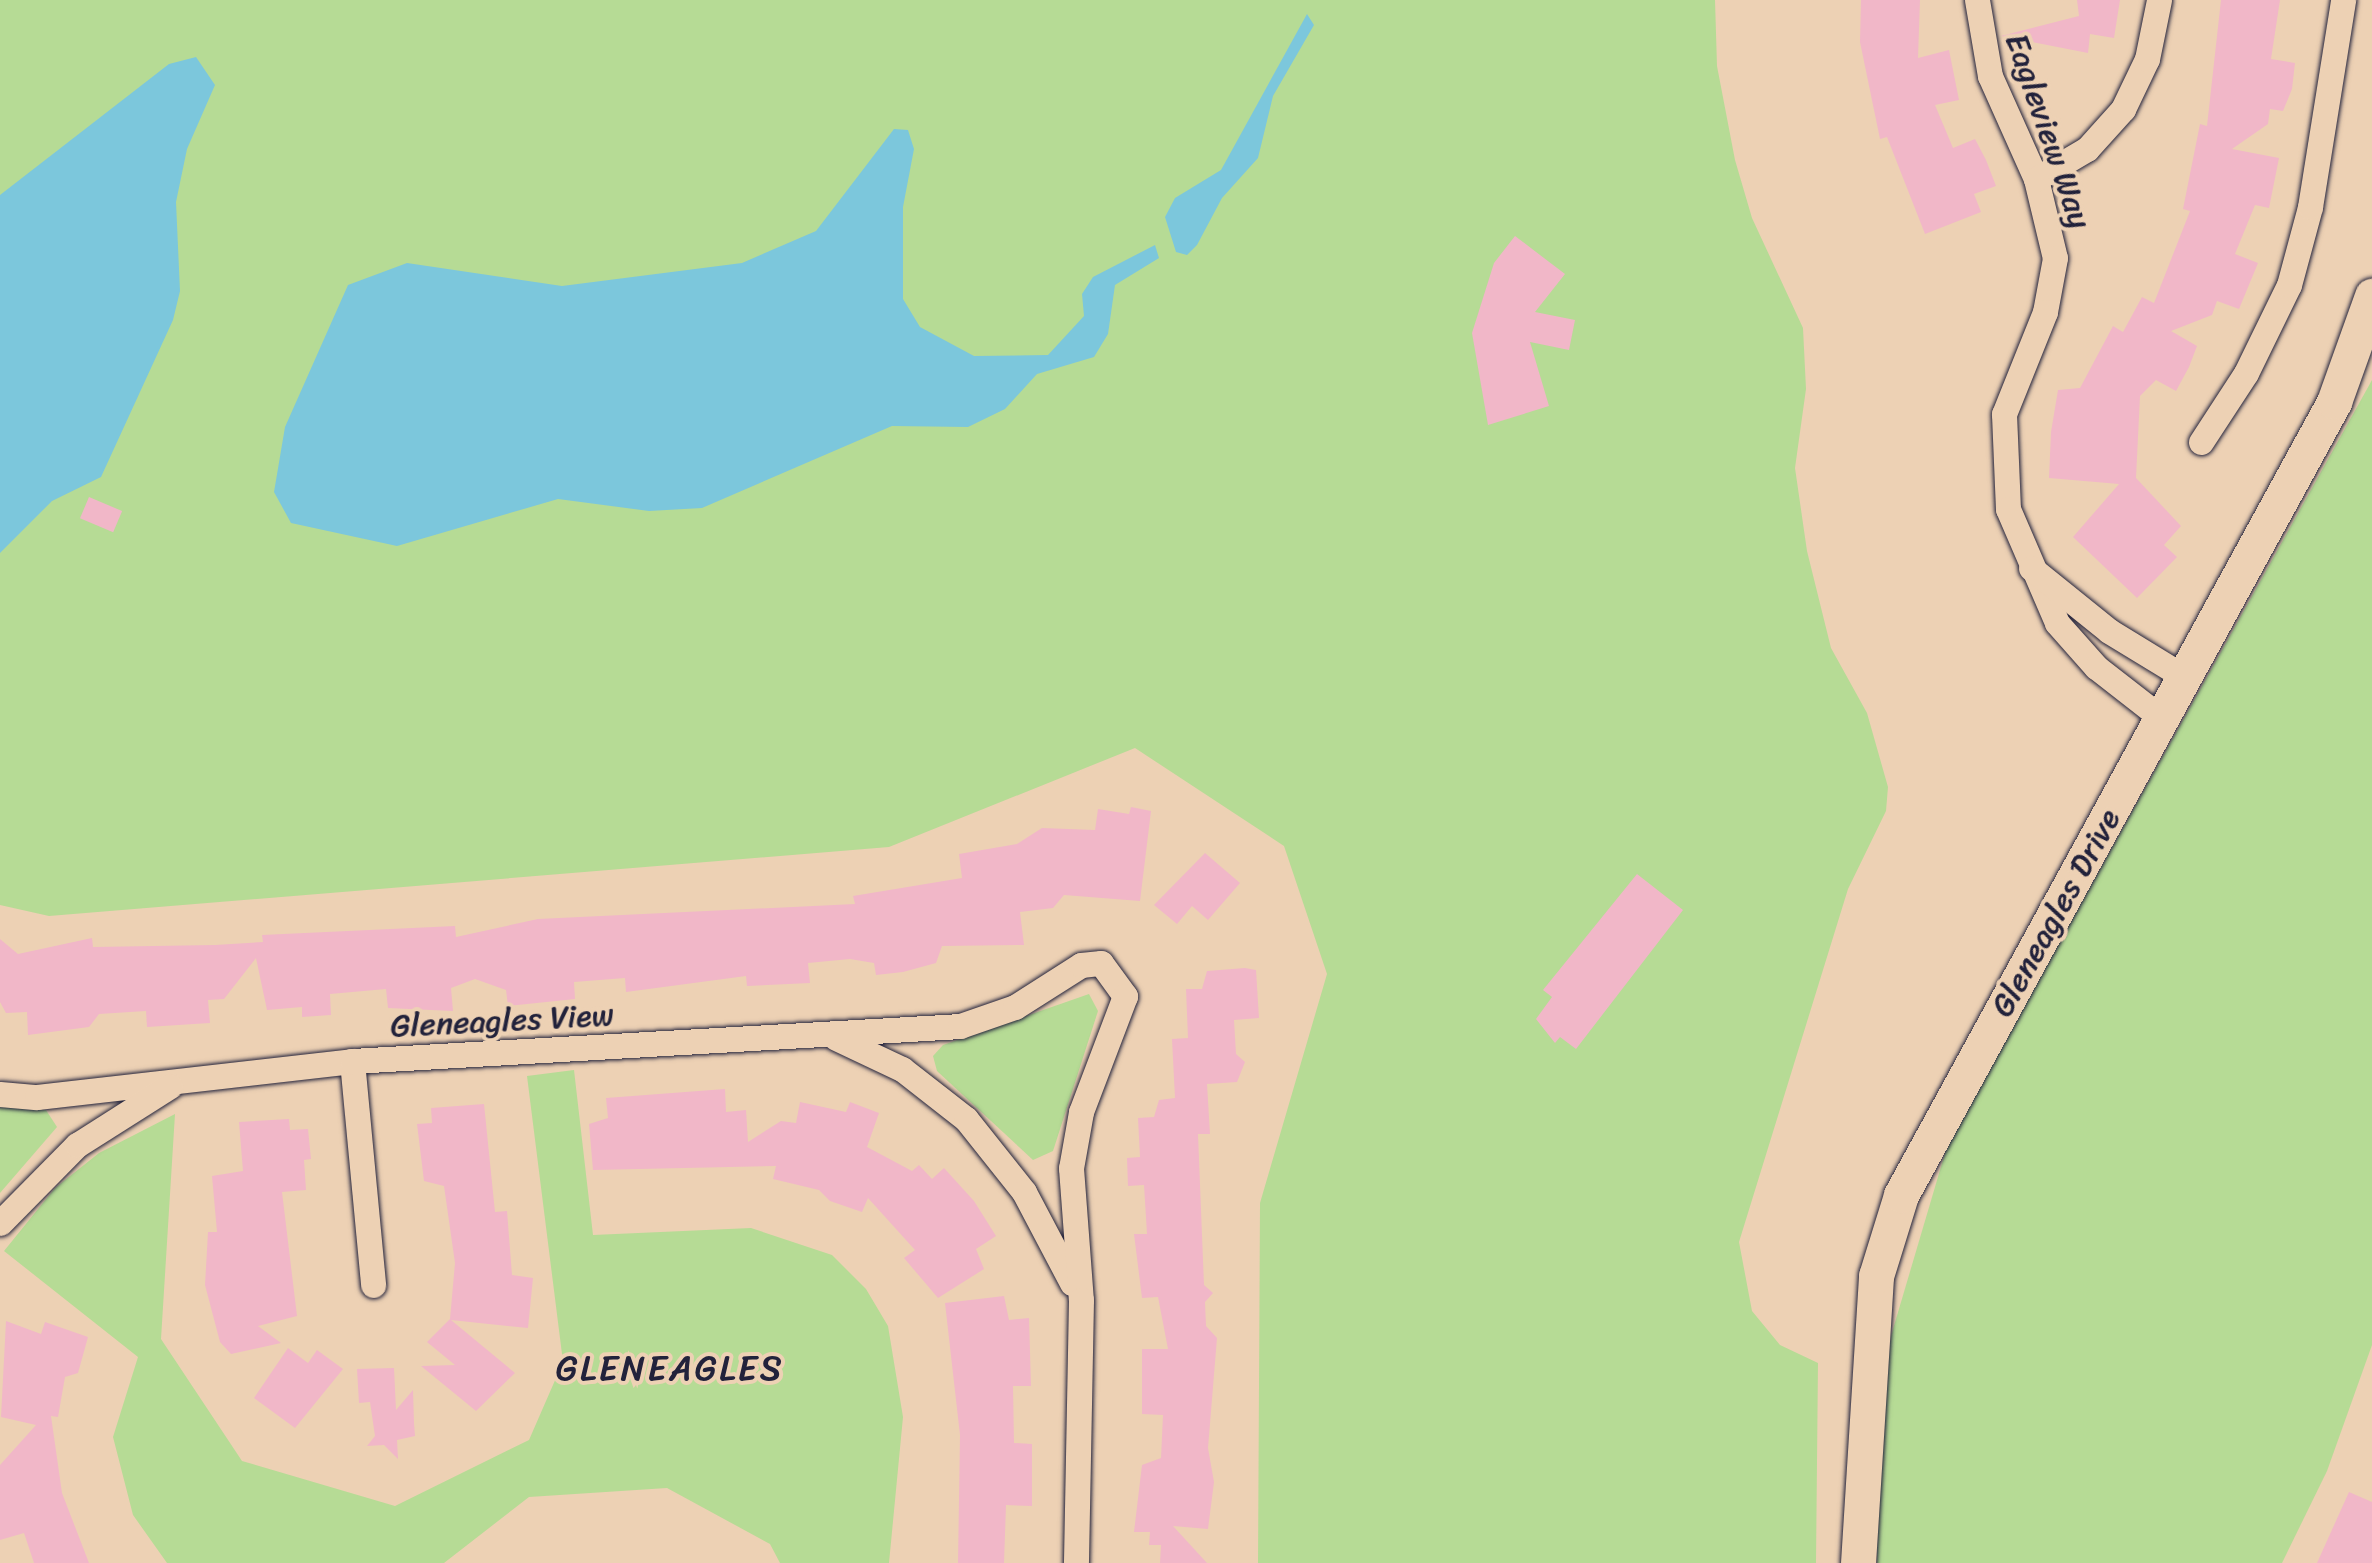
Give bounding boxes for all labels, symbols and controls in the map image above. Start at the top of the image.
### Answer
street label: Eagleview Way [1997,29,2099,233]
street label: Gleneagles Drive [1983,802,2129,1024]
street label: Gleneagles View [388,996,616,1046]
district label: GLENEAGLES [557,1347,783,1389]

